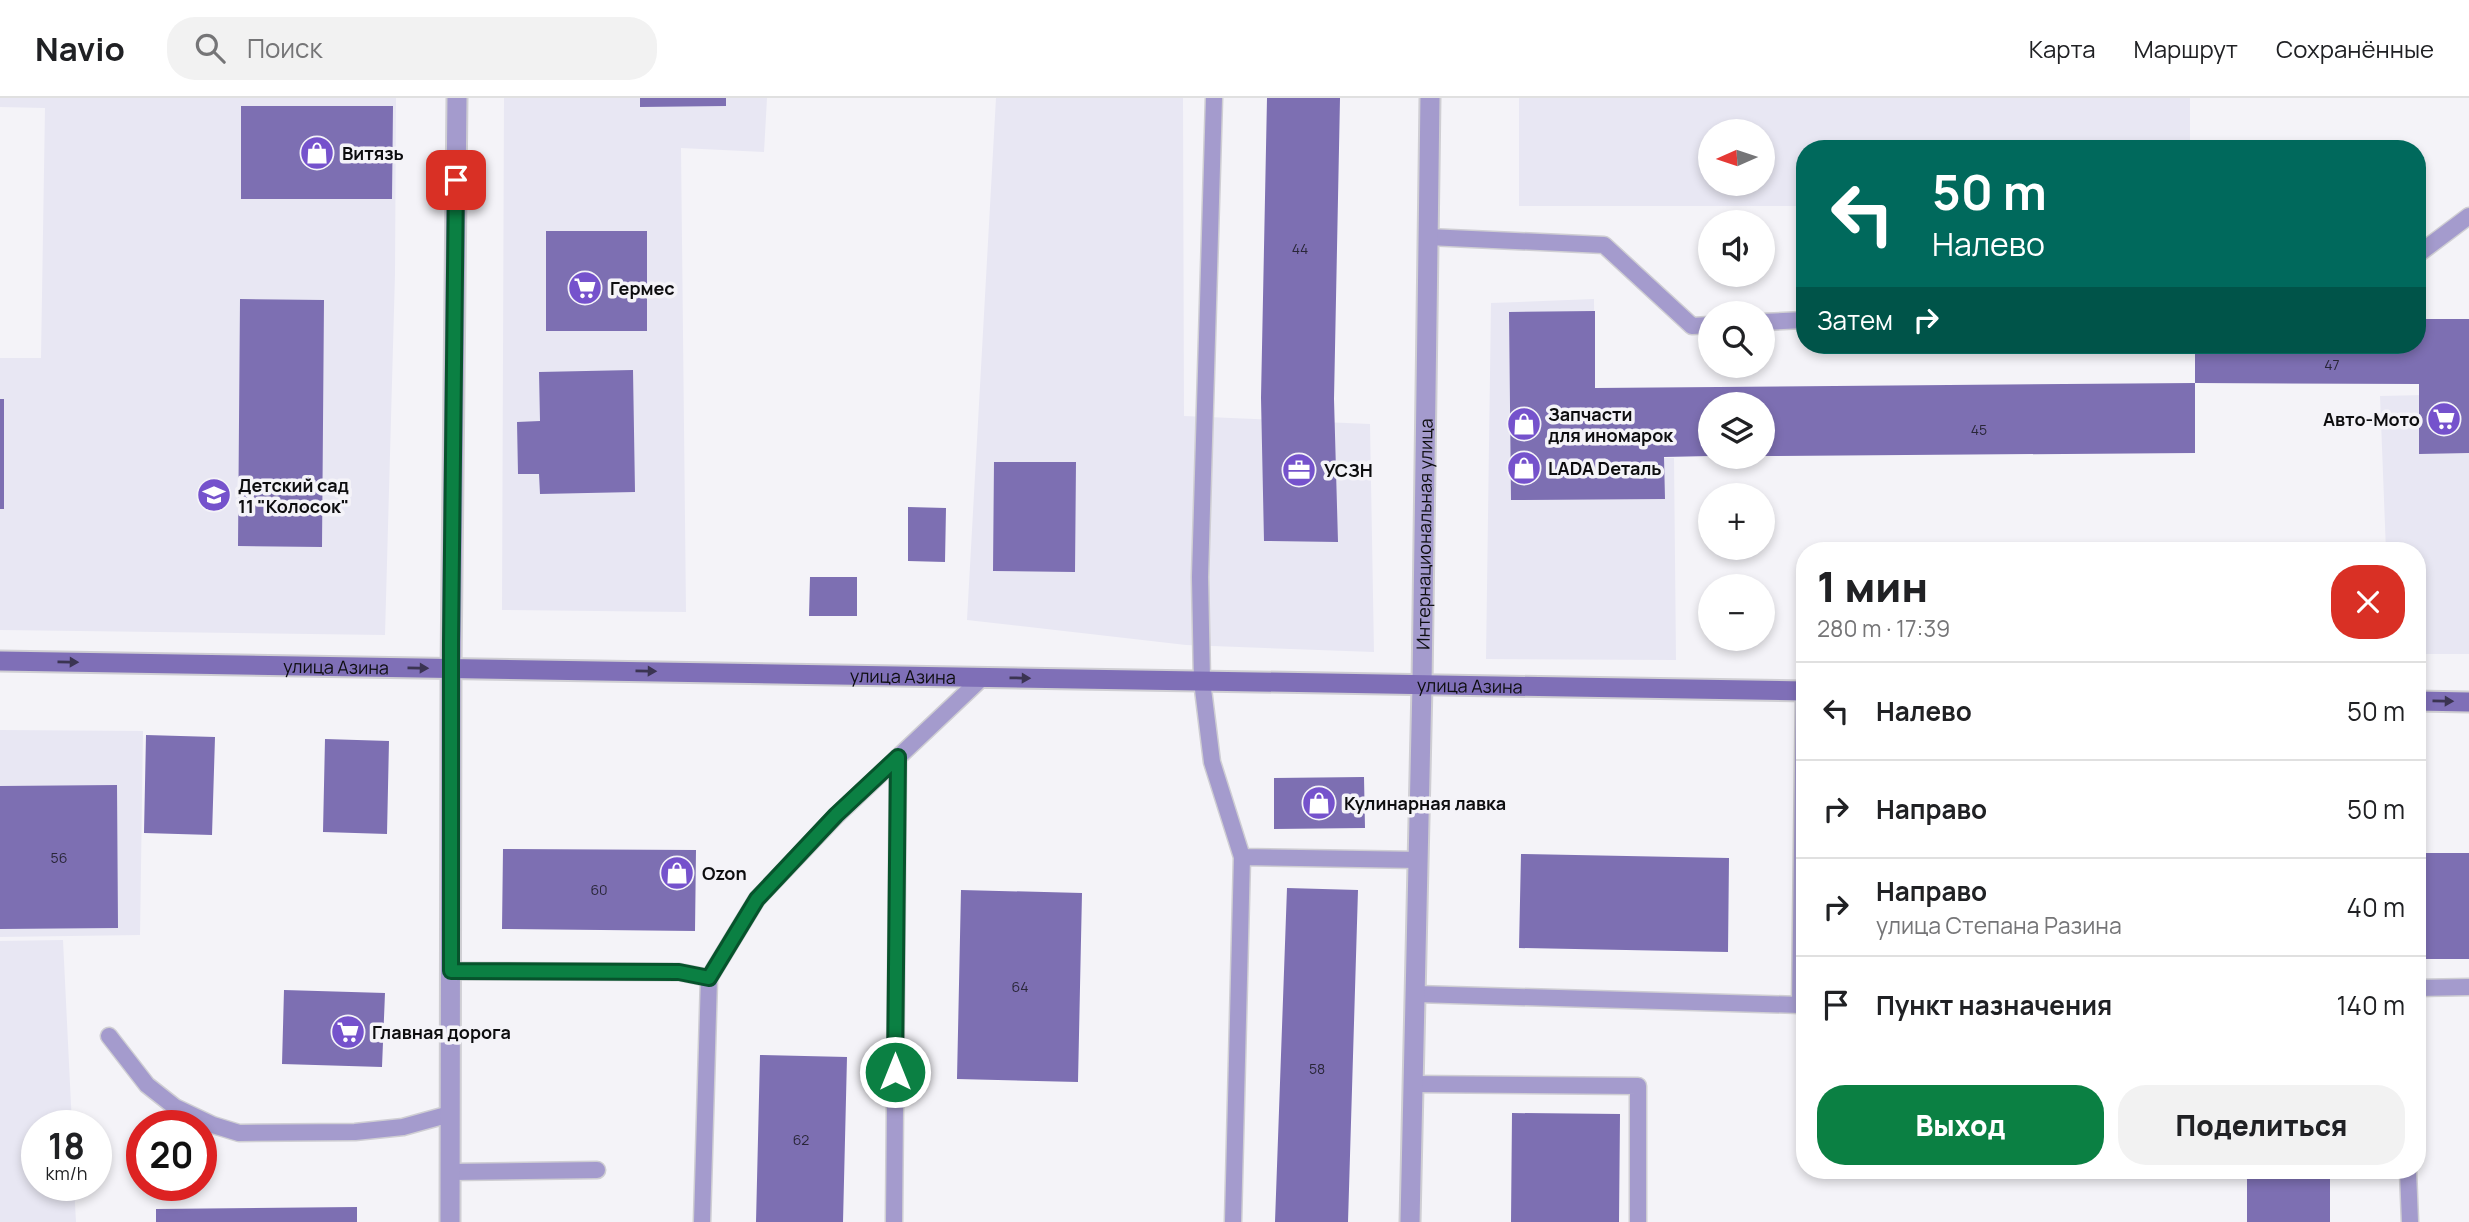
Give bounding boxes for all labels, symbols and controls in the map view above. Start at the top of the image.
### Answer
search box [167,17,657,80]
text: Navio [35,26,125,71]
icon: search [191,29,229,67]
text: Поиск [247,30,322,66]
text: Карта [2029,32,2096,65]
text: Маршрут [2134,32,2238,65]
text: Сохранённые [2276,32,2434,65]
north arrow [1698,119,1774,196]
map controls [1698,119,1775,651]
shop icon: Витязь [298,134,336,172]
place label: Витязь [342,141,404,165]
pin [426,150,486,210]
text: 50 m [1932,158,2047,225]
icon: arrive [437,161,475,199]
icon: left [1817,168,1908,259]
button: sound [1698,210,1775,287]
text: Налево [1932,222,2045,266]
house number: 44 [1292,239,1308,258]
supermarket icon: Гермес [566,269,604,307]
place label: Гермес [610,276,675,300]
button: search [1698,301,1775,378]
icon: right [1907,301,1945,339]
text: Затем [1817,302,1893,338]
house number: 47 [2324,355,2340,374]
button: layers [1698,392,1775,469]
supermarket icon: Авто-Мото [2425,400,2463,438]
place label: Запчасти для иномарок [1548,402,1674,447]
shop icon: Запчасти для иномарок [1505,405,1543,443]
place label: Авто-Мото [2323,407,2420,431]
street label: Интернациональная улица [1410,418,1438,650]
house number: 45 [1971,420,1987,439]
shop icon: LADA Dеталь [1505,449,1543,487]
office icon: УСЗН [1280,451,1318,489]
place label: LADA Dеталь [1548,456,1662,480]
place label: УСЗН [1324,458,1373,482]
place label: Детский сад 11 "Колосок" [238,473,349,518]
school or university icon: Детский сад 11 "Колосок" [195,476,233,514]
button: + [1698,483,1775,560]
text: 1 мин [1817,557,1928,615]
button: close [2331,565,2405,639]
button: − [1698,574,1775,651]
text: 280 m · 17:39 [1817,612,1950,644]
street label: улица Азина [283,654,389,679]
one-way arrow [57,656,79,668]
one-way arrow [407,662,429,674]
street label: улица Азина [850,663,956,689]
one-way arrow [635,666,657,677]
one-way arrow [1009,672,1031,683]
street label: улица Азина [1417,673,1523,698]
icon: left [1817,692,1855,730]
text: Налево [1876,693,1972,729]
text: 50 m [2347,693,2405,729]
one-way arrow [2432,696,2454,707]
shop icon: Кулинарная лавка [1300,784,1338,822]
icon: right [1817,790,1855,828]
place label: Кулинарная лавка [1344,791,1506,815]
text: Направо [1876,791,1987,827]
text: 50 m [2347,791,2405,827]
house number: 56 [51,848,67,867]
shop icon: Ozon [658,854,696,892]
place label: Ozon [702,861,747,885]
text: Направо [1876,873,1987,909]
house number: 60 [590,880,608,899]
icon: right [1817,888,1855,926]
text: 40 m [2347,889,2405,925]
text: улица Степана Разина [1876,909,2122,941]
house number: 64 [1012,977,1028,996]
icon: arrive [1817,986,1855,1024]
text: Пункт назначения [1876,987,2112,1023]
text: 140 m [2336,987,2405,1023]
supermarket icon: Главная дорога [329,1013,367,1051]
place label: Главная дорога [372,1020,511,1044]
position arrow [858,1035,932,1109]
house number: 58 [1309,1059,1325,1078]
button: Выход [1817,1085,2104,1165]
button: Поделиться [2118,1085,2405,1165]
speed limit sign: 20 [126,1110,217,1201]
text: 18 [48,1122,85,1170]
house number: 62 [793,1130,809,1149]
text: km/h [46,1161,87,1185]

